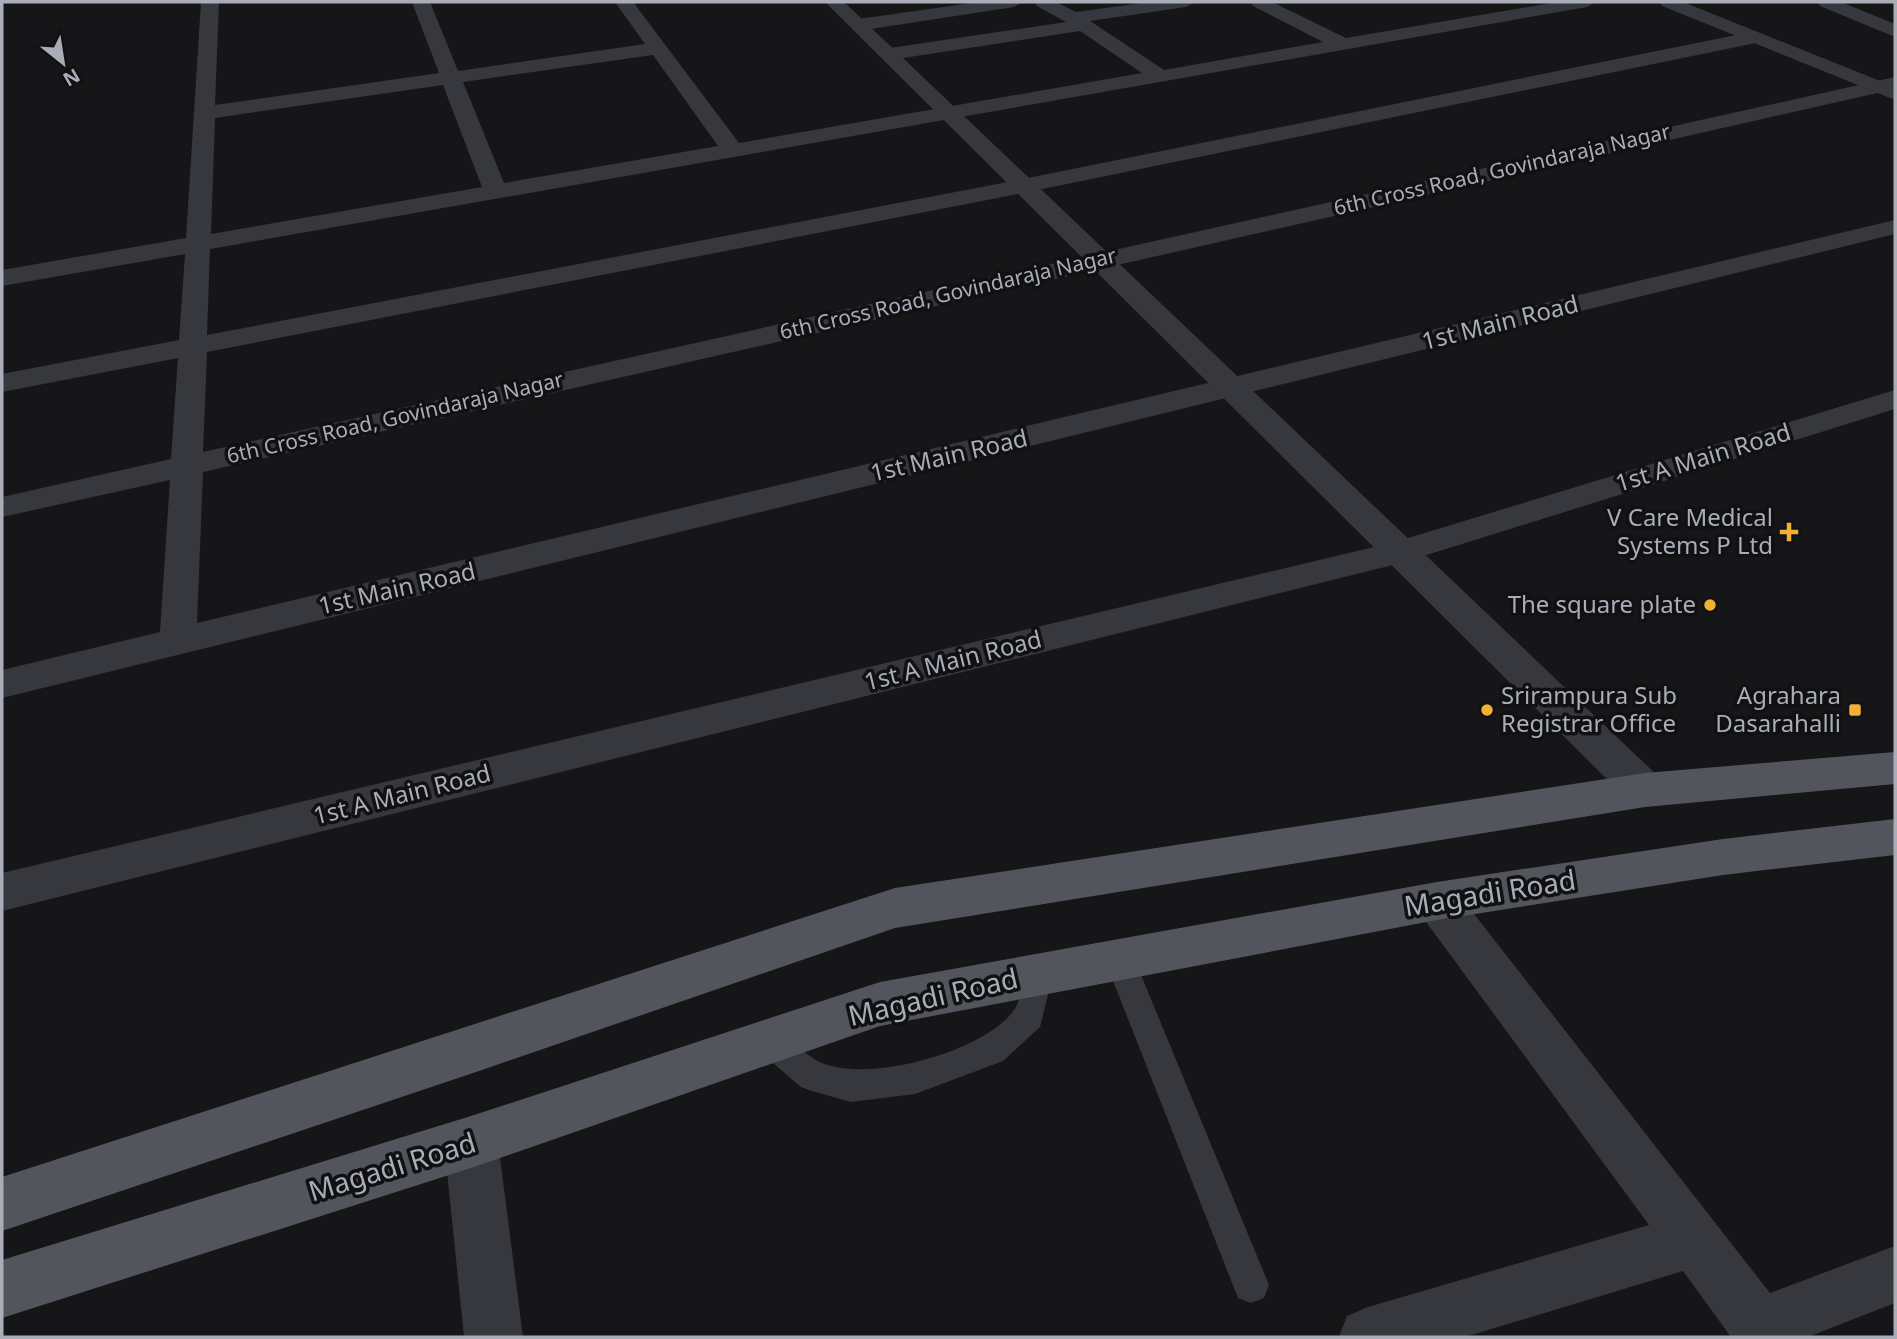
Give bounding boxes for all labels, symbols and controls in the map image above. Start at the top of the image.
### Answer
north arrow [28,28,98,98]
text: N [58,63,85,93]
street label: 6th Cross Road, Govindaraja Nagar [1331,117,1673,221]
street label: 6th Cross Road, Govindaraja Nagar [777,241,1119,345]
street label: 1st Main Road [1418,286,1581,357]
street label: 6th Cross Road, Govindaraja Nagar [224,365,566,469]
street label: 1st A Main Road [1611,414,1794,499]
street label: 1st Main Road [867,420,1030,489]
place label: V Care Medical Systems P Ltd [1607,500,1773,561]
marker: V Care Medical Systems P Ltd [1779,522,1799,542]
street label: 1st Main Road [315,553,478,622]
place label: The square plate [1508,587,1696,620]
marker: The square plate [1702,597,1718,613]
street label: 1st A Main Road [860,622,1045,698]
place label: Srirampura Sub Registrar Office [1501,678,1677,739]
place label: Agrahara Dasarahalli [1715,678,1841,739]
marker: Srirampura Sub Registrar Office [1479,702,1495,718]
marker: Agrahara Dasarahalli [1847,702,1863,718]
street label: 1st A Main Road [309,756,494,832]
street label: Magadi Road [1401,860,1578,924]
street label: Magadi Road [844,958,1021,1034]
street label: Magadi Road [303,1123,480,1210]

